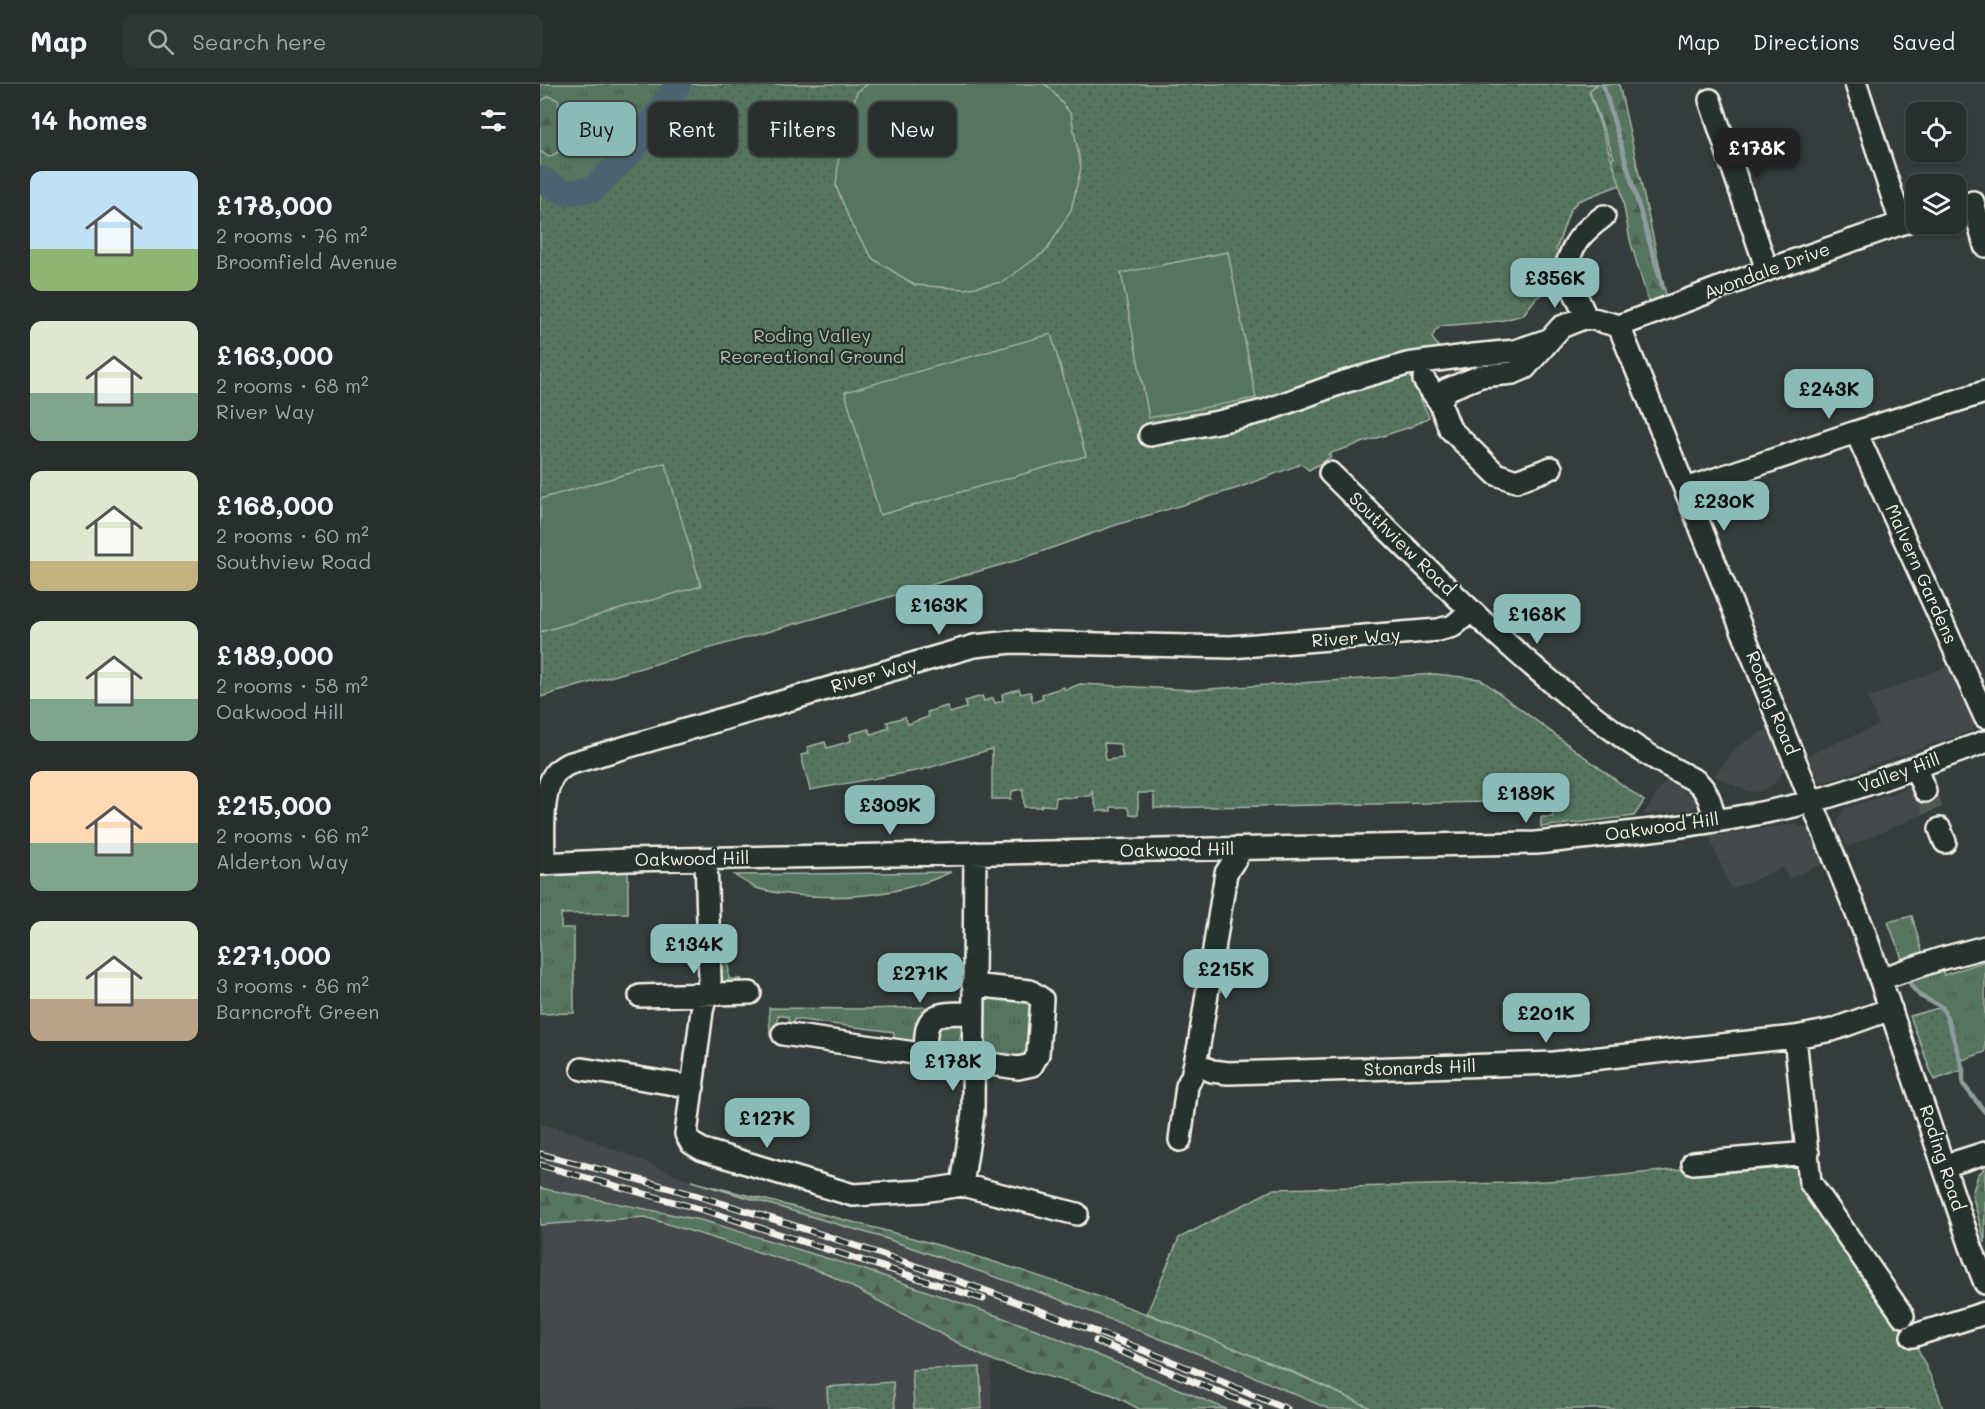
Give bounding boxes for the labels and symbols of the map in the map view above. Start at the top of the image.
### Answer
pin: £178K [1715,128,1799,179]
street label: Avondale Drive [1700,236,1833,304]
pin: £356K [1513,258,1597,309]
park label: Roding Valley Recreational Ground [720,323,904,368]
pin: £243K [1787,369,1871,420]
pin: £230K [1682,481,1766,532]
street label: Southview Road [1344,486,1461,600]
street label: Malvern Gardens [1880,500,1963,647]
pin: £163K [897,585,981,636]
pin: £168K [1495,594,1579,645]
street label: River Way [1311,622,1401,652]
street label: Roding Road [1741,647,1805,758]
street label: River Way [828,650,920,698]
street label: Valley Hill [1854,746,1943,798]
pin: £189K [1484,773,1568,824]
pin: £309K [848,785,932,836]
street label: Oakwood Hill [1603,806,1720,846]
street label: Oakwood Hill [1119,836,1235,862]
street label: Oakwood Hill [634,845,750,871]
pin: £134K [652,924,736,975]
pin: £215K [1184,949,1268,1000]
pin: £271K [878,953,962,1004]
pin: £201K [1504,993,1588,1044]
pin: £178K [911,1041,995,1092]
street label: Stonards Hill [1363,1053,1476,1081]
pin: £127K [725,1098,809,1149]
street label: Roding Road [1915,1102,1971,1214]

